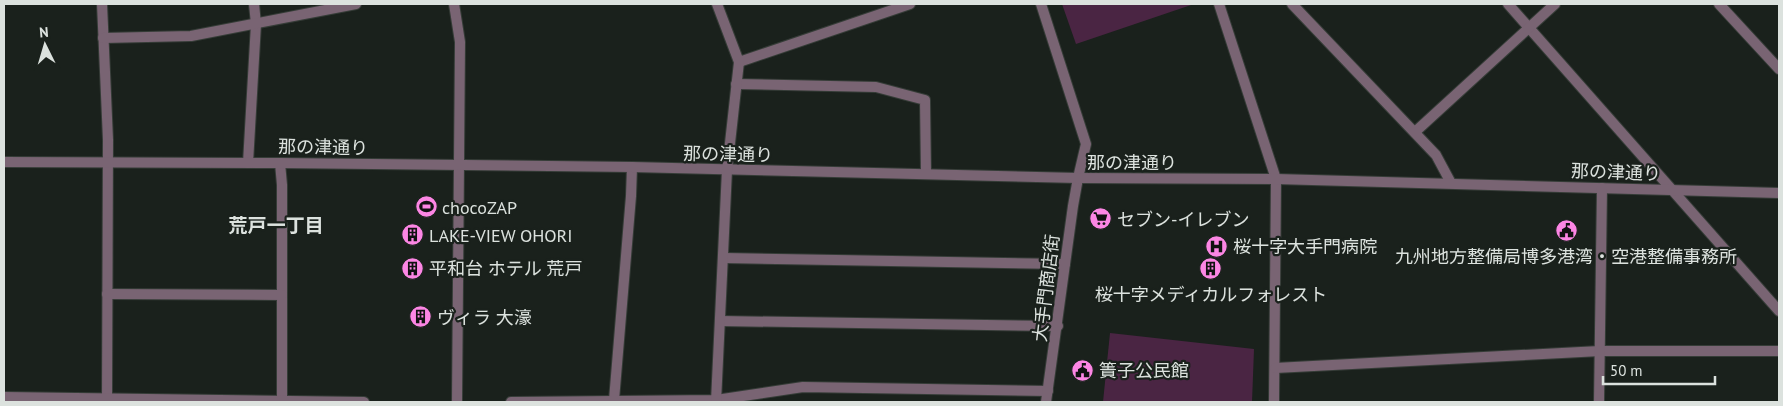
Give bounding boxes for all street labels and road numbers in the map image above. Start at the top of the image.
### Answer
street label: 那の津通り [278,135,368,159]
street label: 那の津通り [683,142,773,166]
street label: 那の津通り [1087,151,1177,174]
street label: 那の津通り [1571,159,1661,185]
street label: 大手門商店街 [1028,233,1064,343]

